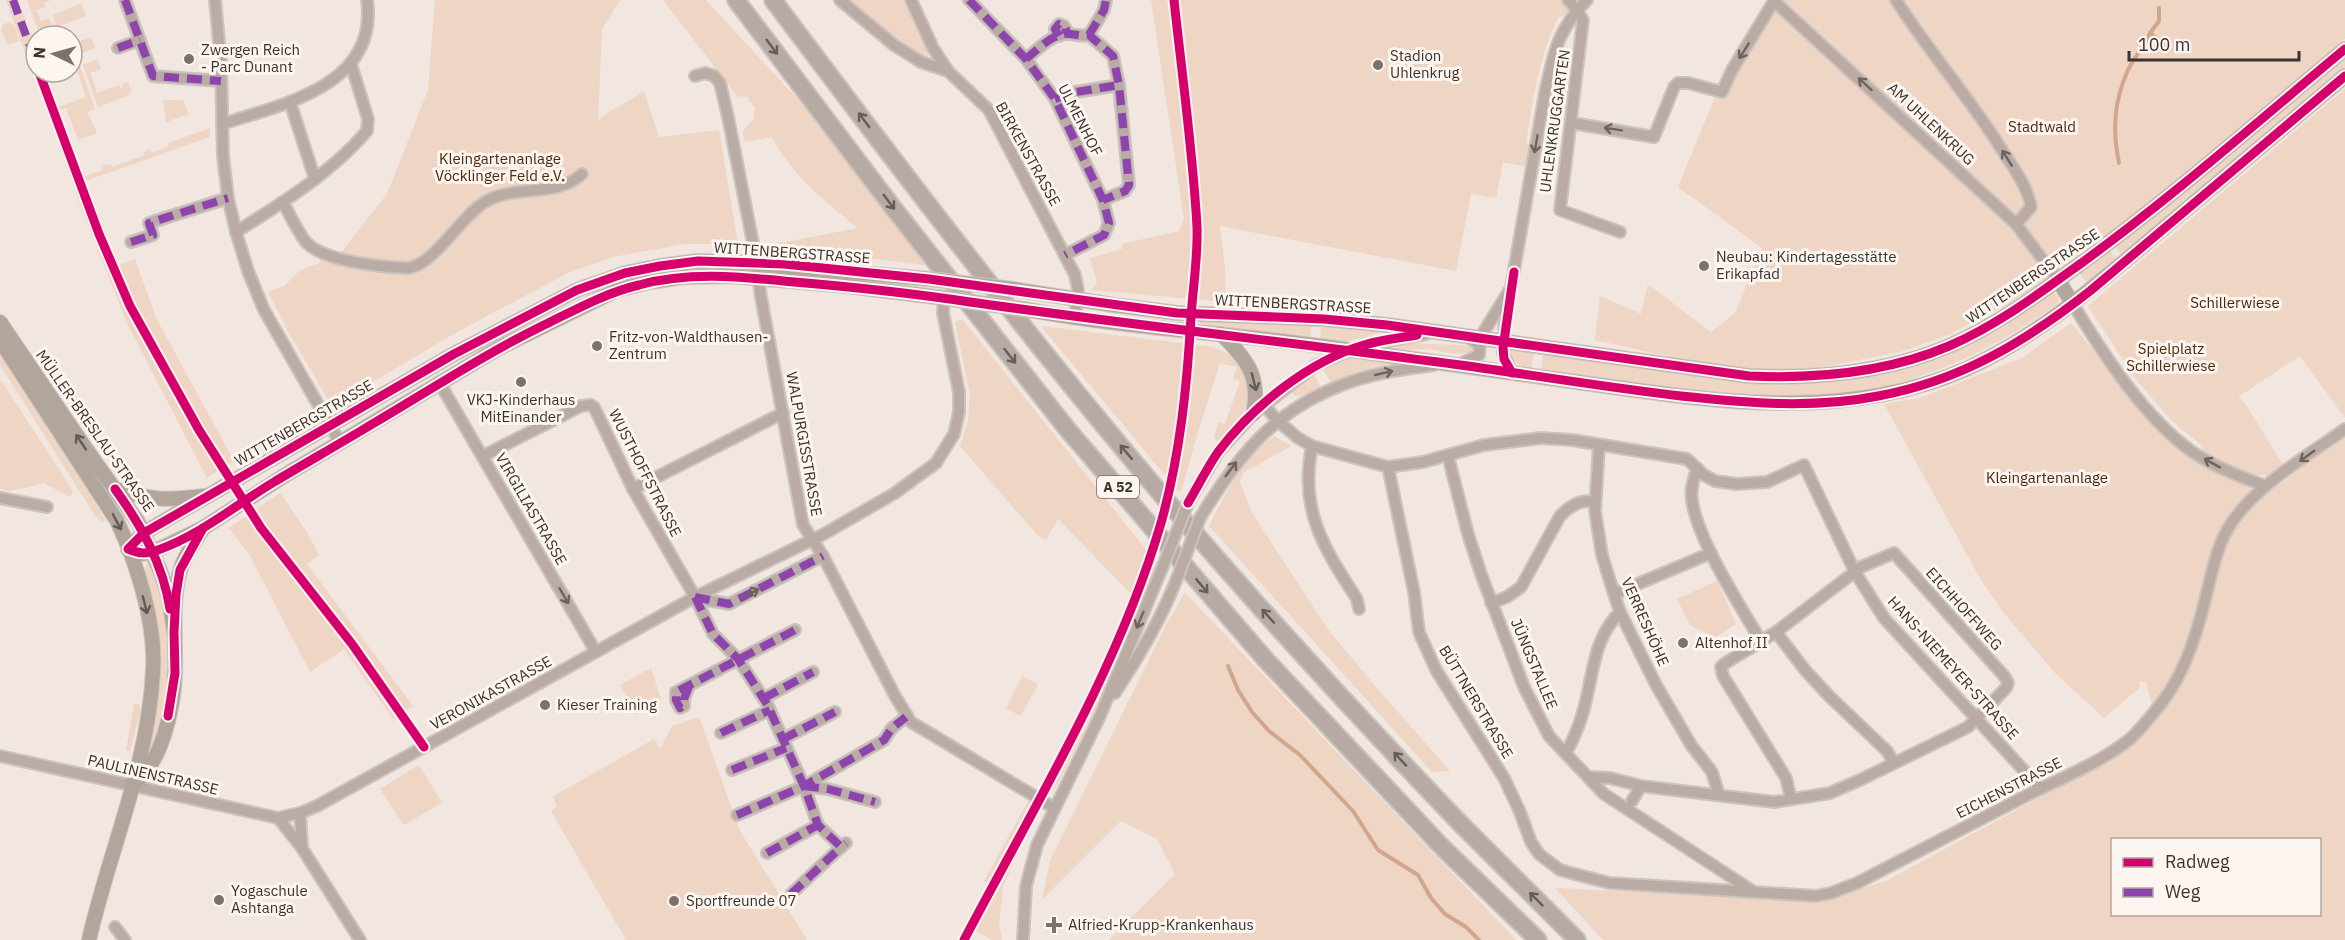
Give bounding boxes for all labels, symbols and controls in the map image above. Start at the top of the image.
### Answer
north arrow [24,24,84,84]
scale bar [2129,24,2298,62]
text: 100 m [2138,33,2190,56]
one-way arrow [766,38,778,54]
place label: Zwergen Reich - Parc Dunant [201,40,300,76]
one-way arrow [1737,42,1749,59]
text: N [29,46,50,59]
place label: Stadion Uhlenkrug [1390,46,1459,82]
street label: UHLENKRUGGARTEN [1535,48,1574,194]
marker: Zwergen Reich - Parc Dunant [182,52,196,66]
marker: Stadion Uhlenkrug [1371,58,1385,72]
one-way arrow [1858,77,1873,91]
street label: AM UHLENKRUG [1884,78,1979,169]
street label: ULMENHOF [1054,80,1107,159]
street label: BIRKENSTRASSE [992,98,1065,209]
one-way arrow [858,113,871,129]
park label: Stadtwald [2008,117,2076,136]
one-way arrow [1603,123,1623,134]
one-way arrow [1530,134,1541,153]
park label: Kleingartenanlage Vöcklinger Feld e.V. [435,149,565,185]
one-way arrow [2001,150,2013,167]
one-way arrow [883,194,895,210]
street label: WITTENBERGSTRASSE [1962,224,2103,327]
street label: WITTENBERGSTRASSE [713,238,871,267]
place label: Neubau: Kindertagesstätte Erikapfad [1716,247,1896,283]
marker: Neubau: Kindertagesstätte Erikapfad [1697,259,1711,273]
street label: WITTENBERGSTRASSE [1214,290,1372,317]
park label: Schillerwiese [2190,293,2280,312]
place label: Fritz-von-Waldthausen- Zentrum [609,327,768,363]
marker: Fritz-von-Waldthausen- Zentrum [590,339,604,353]
park label: Spielplatz Schillerwiese [2126,339,2216,375]
street label: MÜLLER-BRESLAU-STRASSE [32,346,159,516]
one-way arrow [1003,348,1016,364]
one-way arrow [1375,367,1394,379]
street label: WALPURGISSTRASSE [782,370,827,518]
one-way arrow [1248,372,1260,391]
street label: WITTENBERGSTRASSE [231,375,376,470]
marker: VKJ-Kinderhaus MitEinander [514,375,528,389]
place label: VKJ-Kinderhaus MitEinander [467,390,575,426]
street label: WUSTHOFFSTRASSE [605,406,686,540]
one-way arrow [74,433,87,450]
one-way arrow [1120,444,1133,460]
street label: VIRGILIASTRASSE [492,449,571,568]
one-way arrow [2300,450,2316,462]
one-way arrow [2204,457,2221,469]
one-way arrow [1225,461,1238,477]
park label: Kleingartenanlage [1986,468,2108,487]
road number: A 52 [1097,476,1139,498]
one-way arrow [112,513,123,531]
street label: EICHHOFFWEG [1922,563,2007,654]
street label: VERRESHÖHE [1617,574,1673,669]
one-way arrow [1195,578,1209,593]
one-way arrow [558,587,570,604]
one-way arrow [741,587,759,598]
street label: HANS-NIEMEYER-STRASSE [1884,592,2023,743]
one-way arrow [140,595,152,614]
one-way arrow [1261,608,1275,623]
one-way arrow [1134,610,1145,628]
street label: JÜNGSTALLEE [1507,615,1562,712]
place label: Altenhof II [1695,633,1768,652]
marker: Altenhof II [1676,636,1690,650]
street label: BÜTTNERSTRASSE [1435,642,1518,762]
street label: VERONIKASTRASSE [427,651,555,734]
place label: Kieser Training [557,695,657,714]
marker: Kieser Training [538,698,552,712]
street label: PAULINENSTRASSE [86,750,220,799]
one-way arrow [1393,752,1407,767]
street label: EICHENSTRASSE [1953,753,2065,822]
legend [2111,838,2321,916]
text: Radweg [2165,850,2230,873]
text: Weg [2165,880,2201,903]
place label: Yogaschule Ashtanga [231,881,308,917]
place label: Sportfreunde 07 [686,891,797,910]
one-way arrow [1528,891,1543,906]
marker: Yogaschule Ashtanga [212,893,226,907]
marker: Sportfreunde 07 [667,894,681,908]
place label: Alfried-Krupp-Krankenhaus [1068,915,1254,934]
marker: Alfried-Krupp-Krankenhaus [1045,916,1063,934]

